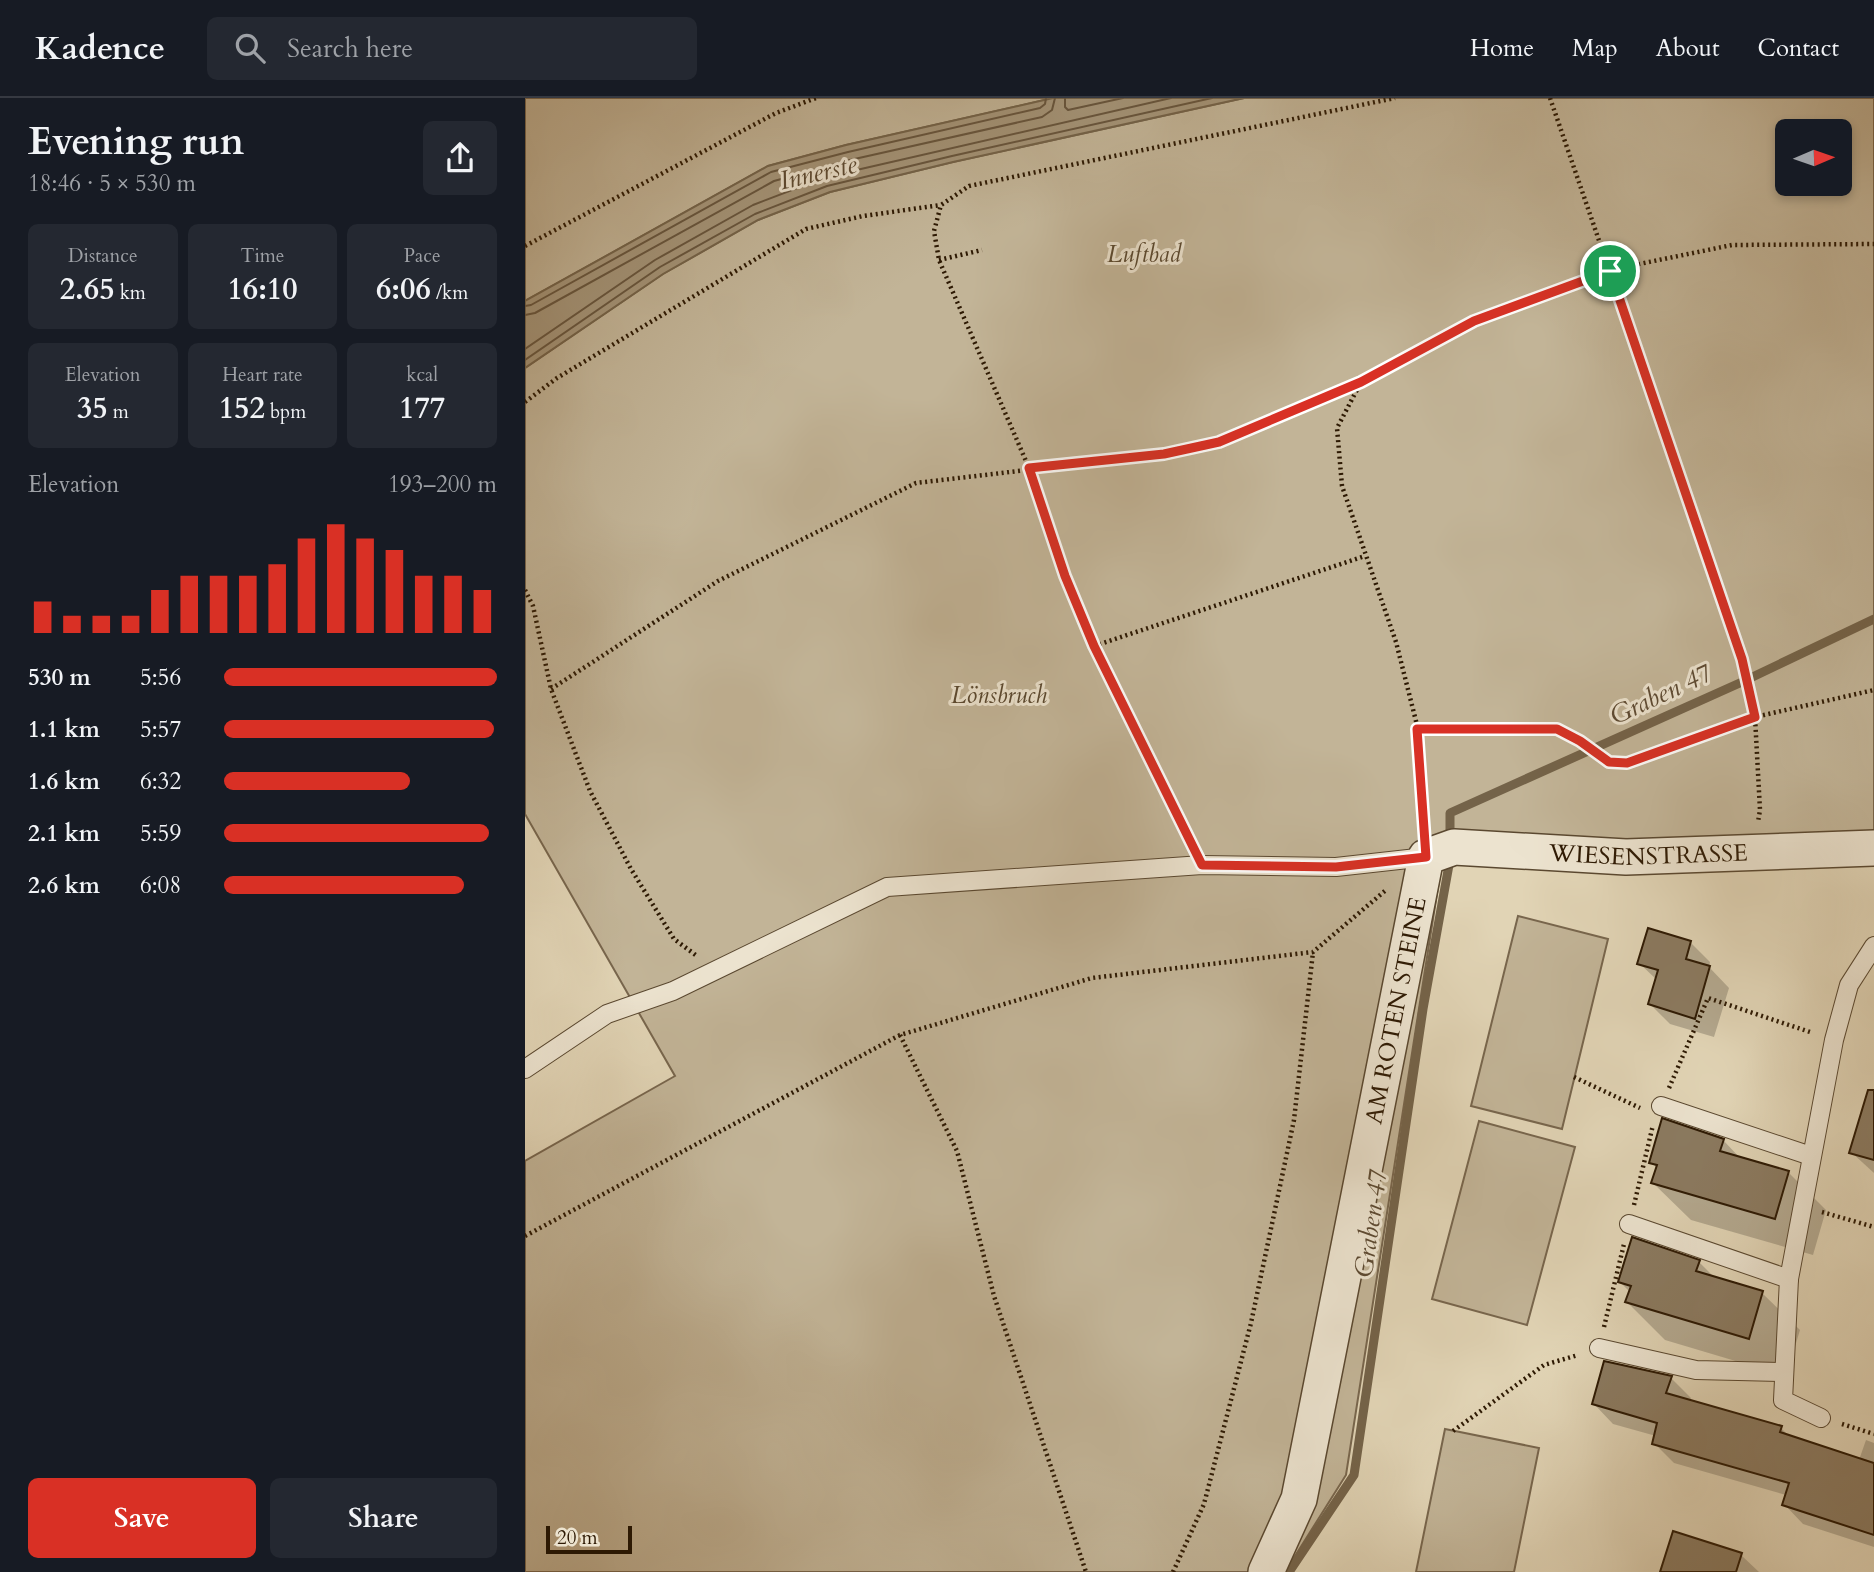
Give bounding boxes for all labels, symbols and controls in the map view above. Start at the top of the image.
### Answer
search box [207,17,697,80]
text: Kadence [35,26,165,71]
icon: search [231,29,269,67]
text: Search here [287,31,413,66]
text: Home [1470,32,1534,65]
text: Map [1572,32,1618,65]
text: About [1656,32,1720,65]
text: Contact [1758,32,1839,65]
text: Evening run [28,116,244,168]
north arrow [1775,119,1851,196]
map controls [1775,119,1852,196]
button: share [423,121,497,195]
water label: Innerste [776,146,861,198]
text: 18:46 · 5 × 530 m [28,168,196,199]
park label: Luftbad [1107,238,1183,271]
pin [1580,241,1640,301]
text: Distance [68,243,138,269]
text: Time [241,243,284,269]
text: Pace [404,243,441,269]
icon: arrive [1591,252,1629,290]
text: 2.65 [60,269,115,310]
text: 16:10 [227,269,298,310]
text: 6:06 [376,269,431,310]
text: km [115,280,146,306]
text: /km [431,280,468,306]
text: Elevation [65,362,141,388]
text: Heart rate [222,362,303,388]
text: kcal [406,362,438,388]
text: 35 [77,388,108,429]
text: 152 [219,388,265,429]
text: 177 [399,388,445,429]
text: m [108,399,129,425]
text: bpm [265,399,306,425]
text: Elevation [28,469,119,500]
text: 193–200 m [388,469,497,500]
water label: Graben 47 [1604,655,1718,733]
text: 530 m [28,662,91,693]
text: 5:56 [140,662,181,693]
park label: Lönsbruch [951,679,1048,712]
text: 1.1 km [28,714,100,745]
text: 5:57 [140,714,181,745]
text: 1.6 km [28,766,100,797]
text: 6:32 [140,766,181,797]
text: 2.1 km [28,818,100,849]
text: 5:59 [140,818,181,849]
street label: WIESENSTRASSE [1547,836,1749,874]
text: 2.6 km [28,870,100,901]
text: 6:08 [140,870,181,901]
street label: AM ROTEN STEINE [1358,894,1435,1127]
water label: Graben 47 [1346,1167,1396,1280]
button: Save [28,1478,256,1558]
button: Share [270,1478,497,1558]
scale bar [546,1523,632,1555]
text: 20 m [557,1525,598,1551]

